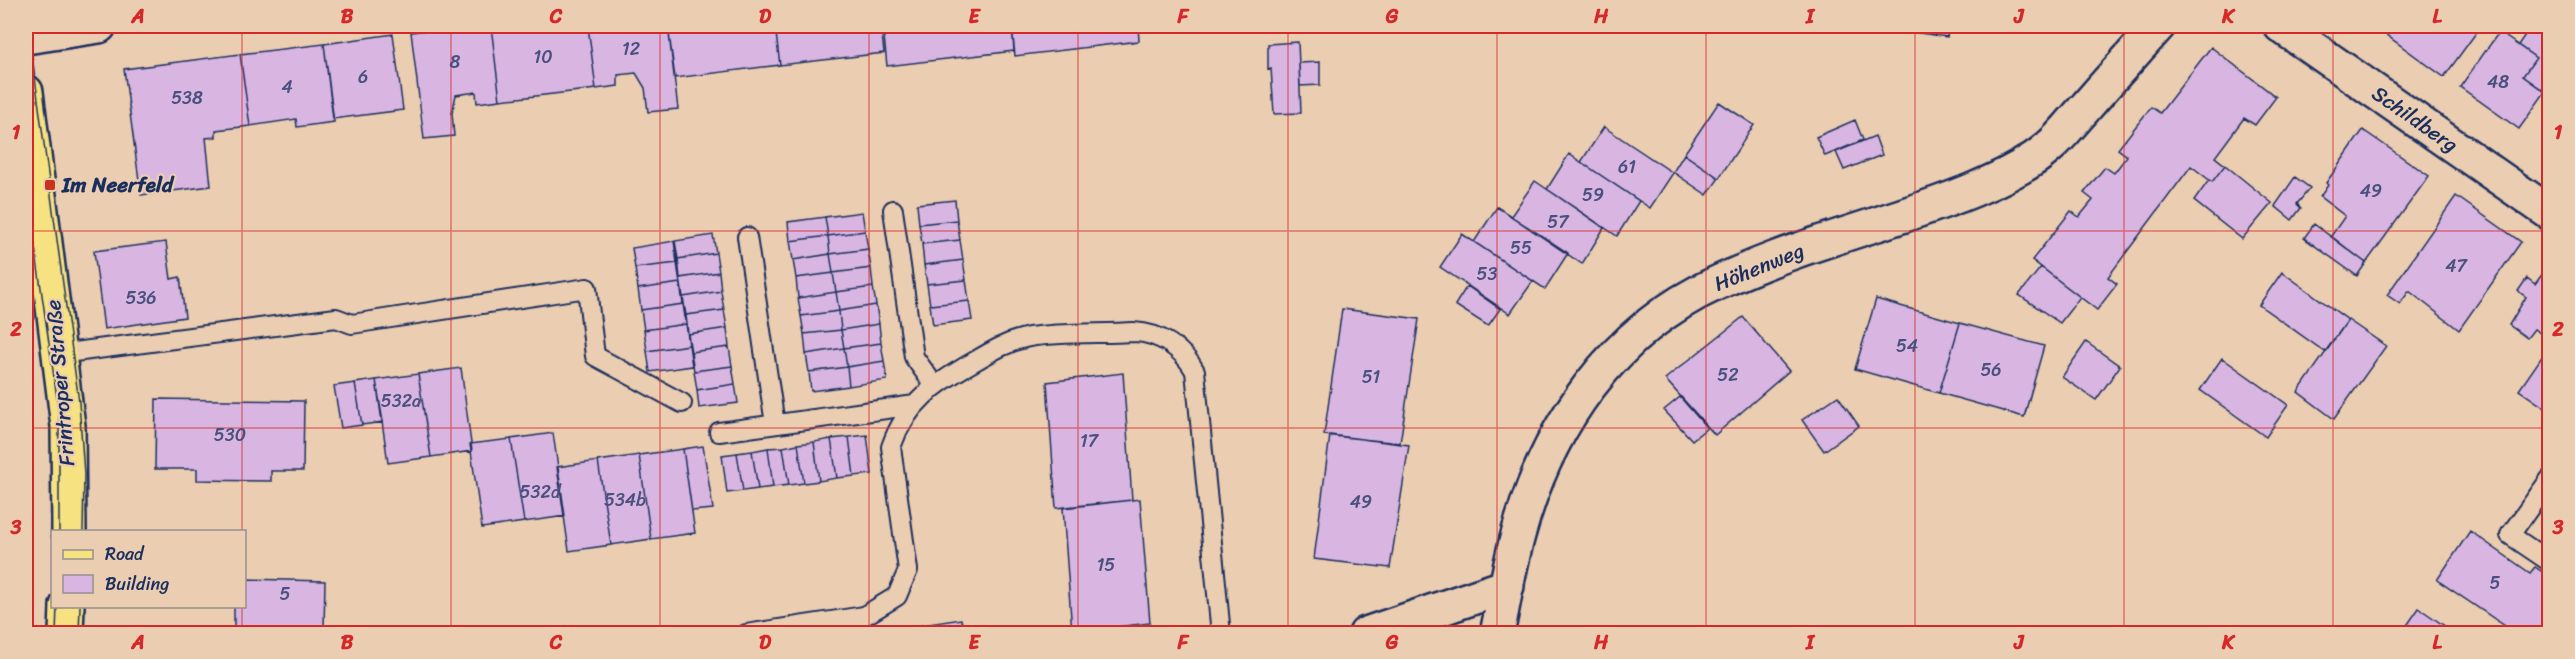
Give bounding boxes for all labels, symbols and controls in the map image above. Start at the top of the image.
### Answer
text: A [130,0,145,34]
text: B [341,0,354,34]
text: C [549,0,563,34]
text: D [759,0,772,34]
text: E [968,0,981,34]
text: F [1177,0,1190,34]
text: G [1385,0,1399,34]
text: H [1593,0,1609,34]
text: I [1805,0,1816,34]
text: J [2013,0,2025,34]
text: K [2221,0,2236,34]
text: L [2432,0,2442,34]
house number: 12 [622,33,640,65]
house number: 10 [533,41,553,73]
house number: 8 [450,46,461,78]
house number: 6 [358,61,368,93]
house number: 48 [2487,66,2509,98]
house number: 4 [281,71,293,103]
street label: Schildberg [2364,75,2467,163]
house number: 538 [171,82,203,114]
text: 1 [12,115,21,150]
text: 1 [2554,115,2563,150]
house number: 61 [1618,151,1636,183]
place label: Im Neerfeld [61,166,175,204]
house number: 49 [2360,175,2382,207]
marker: Im Neerfeld [43,178,57,192]
house number: 59 [1582,179,1604,211]
house number: 57 [1547,206,1570,238]
house number: 55 [1510,232,1532,264]
street label: Höhenweg [1708,232,1810,302]
house number: 47 [2445,250,2468,282]
house number: 53 [1477,258,1498,290]
house number: 536 [125,282,157,314]
street label: Frintroper Straße [34,298,86,468]
text: 2 [9,312,22,347]
text: 2 [2551,312,2564,347]
house number: 54 [1896,330,1918,362]
house number: 56 [1980,354,2002,386]
house number: 52 [1717,359,1739,391]
house number: 51 [1362,361,1381,393]
house number: 532a [381,385,421,417]
house number: 530 [214,419,246,451]
house number: 17 [1080,425,1100,457]
house number: 532d [520,476,562,508]
house number: 534b [604,484,646,516]
house number: 49 [1350,486,1372,518]
text: 3 [10,510,22,545]
text: 3 [2552,510,2564,545]
legend [51,530,246,608]
text: Road [105,538,145,570]
house number: 15 [1097,549,1115,581]
house number: 5 [2490,567,2501,599]
text: Building [105,568,169,600]
house number: 5 [280,578,291,610]
text: A [130,625,145,659]
text: B [341,625,354,659]
text: C [549,625,563,659]
text: D [759,625,772,659]
text: E [968,625,981,659]
text: F [1177,625,1190,659]
text: G [1385,625,1399,659]
text: H [1593,625,1609,659]
text: I [1805,625,1816,659]
text: J [2013,625,2025,659]
text: K [2221,625,2236,659]
text: L [2432,625,2442,659]

